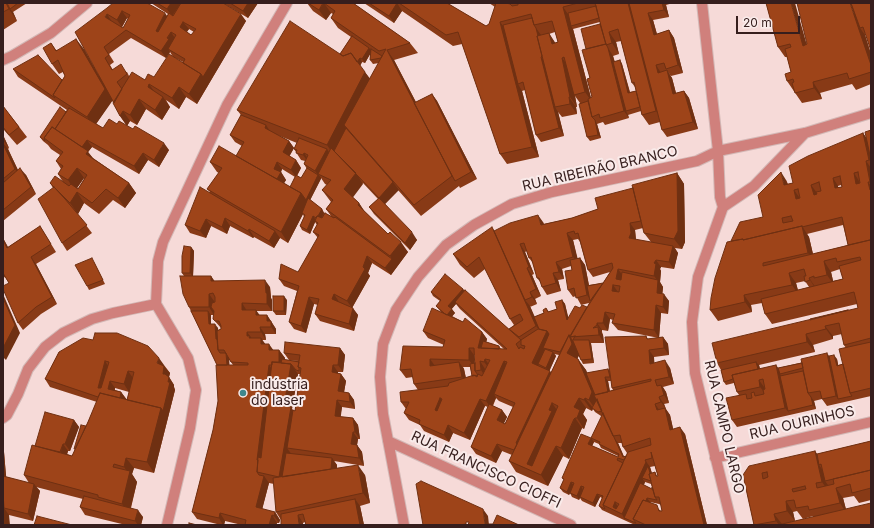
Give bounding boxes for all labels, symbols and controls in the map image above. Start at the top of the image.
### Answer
scale bar [738,8,802,34]
text: 20 m [743,15,772,30]
street label: RUA RIBEIRÃO BRANCO [521,143,679,195]
street label: RUA CAMPO LARGO [700,359,748,495]
place label: indústria do laser [251,377,308,410]
marker: indústria do laser [238,388,248,398]
street label: RUA OURINHOS [748,403,856,443]
street label: RUA FRANCISCO CIOFFI [409,428,563,512]

